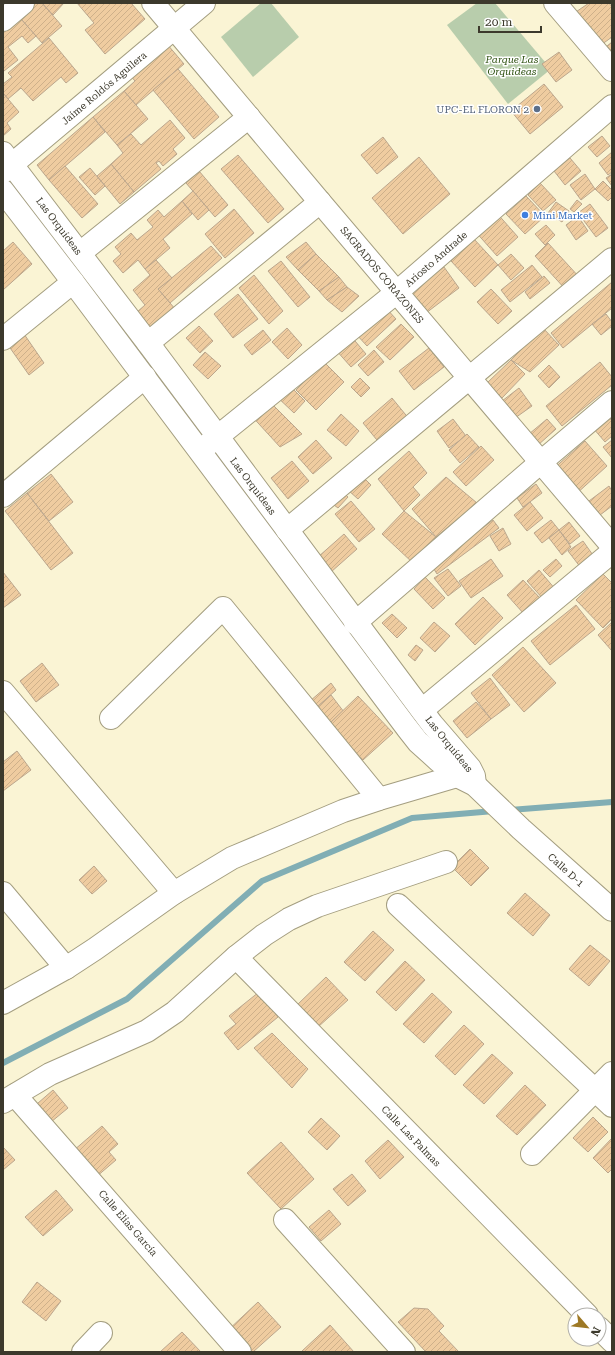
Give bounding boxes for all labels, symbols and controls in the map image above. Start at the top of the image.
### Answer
scale bar [479,8,541,34]
text: 20 m [485,15,512,29]
street label: Jaime Roldós Aguilera [59,49,149,127]
park label: Parque Las Orquideas [485,54,539,77]
place label: UPC-EL FLORON 2 [436,104,529,115]
marker: UPC-EL FLORON 2 [532,104,542,114]
street label: Las Orquídeas [34,195,84,257]
marker: Mini Market [520,210,530,220]
place label: Mini Market [533,210,592,221]
street label: SAGRADOS CORAZONES [338,224,426,326]
street label: Ariosto Andrade [403,229,470,289]
street label: Las Orquídeas [228,455,278,517]
street label: Las Orquídeas [423,714,475,774]
street label: Calle D-1 [546,851,587,889]
street label: Calle Las Palmas [379,1103,443,1169]
street label: Calle Elías García [96,1188,160,1259]
north arrow [567,1307,607,1347]
text: N [587,1325,603,1339]

